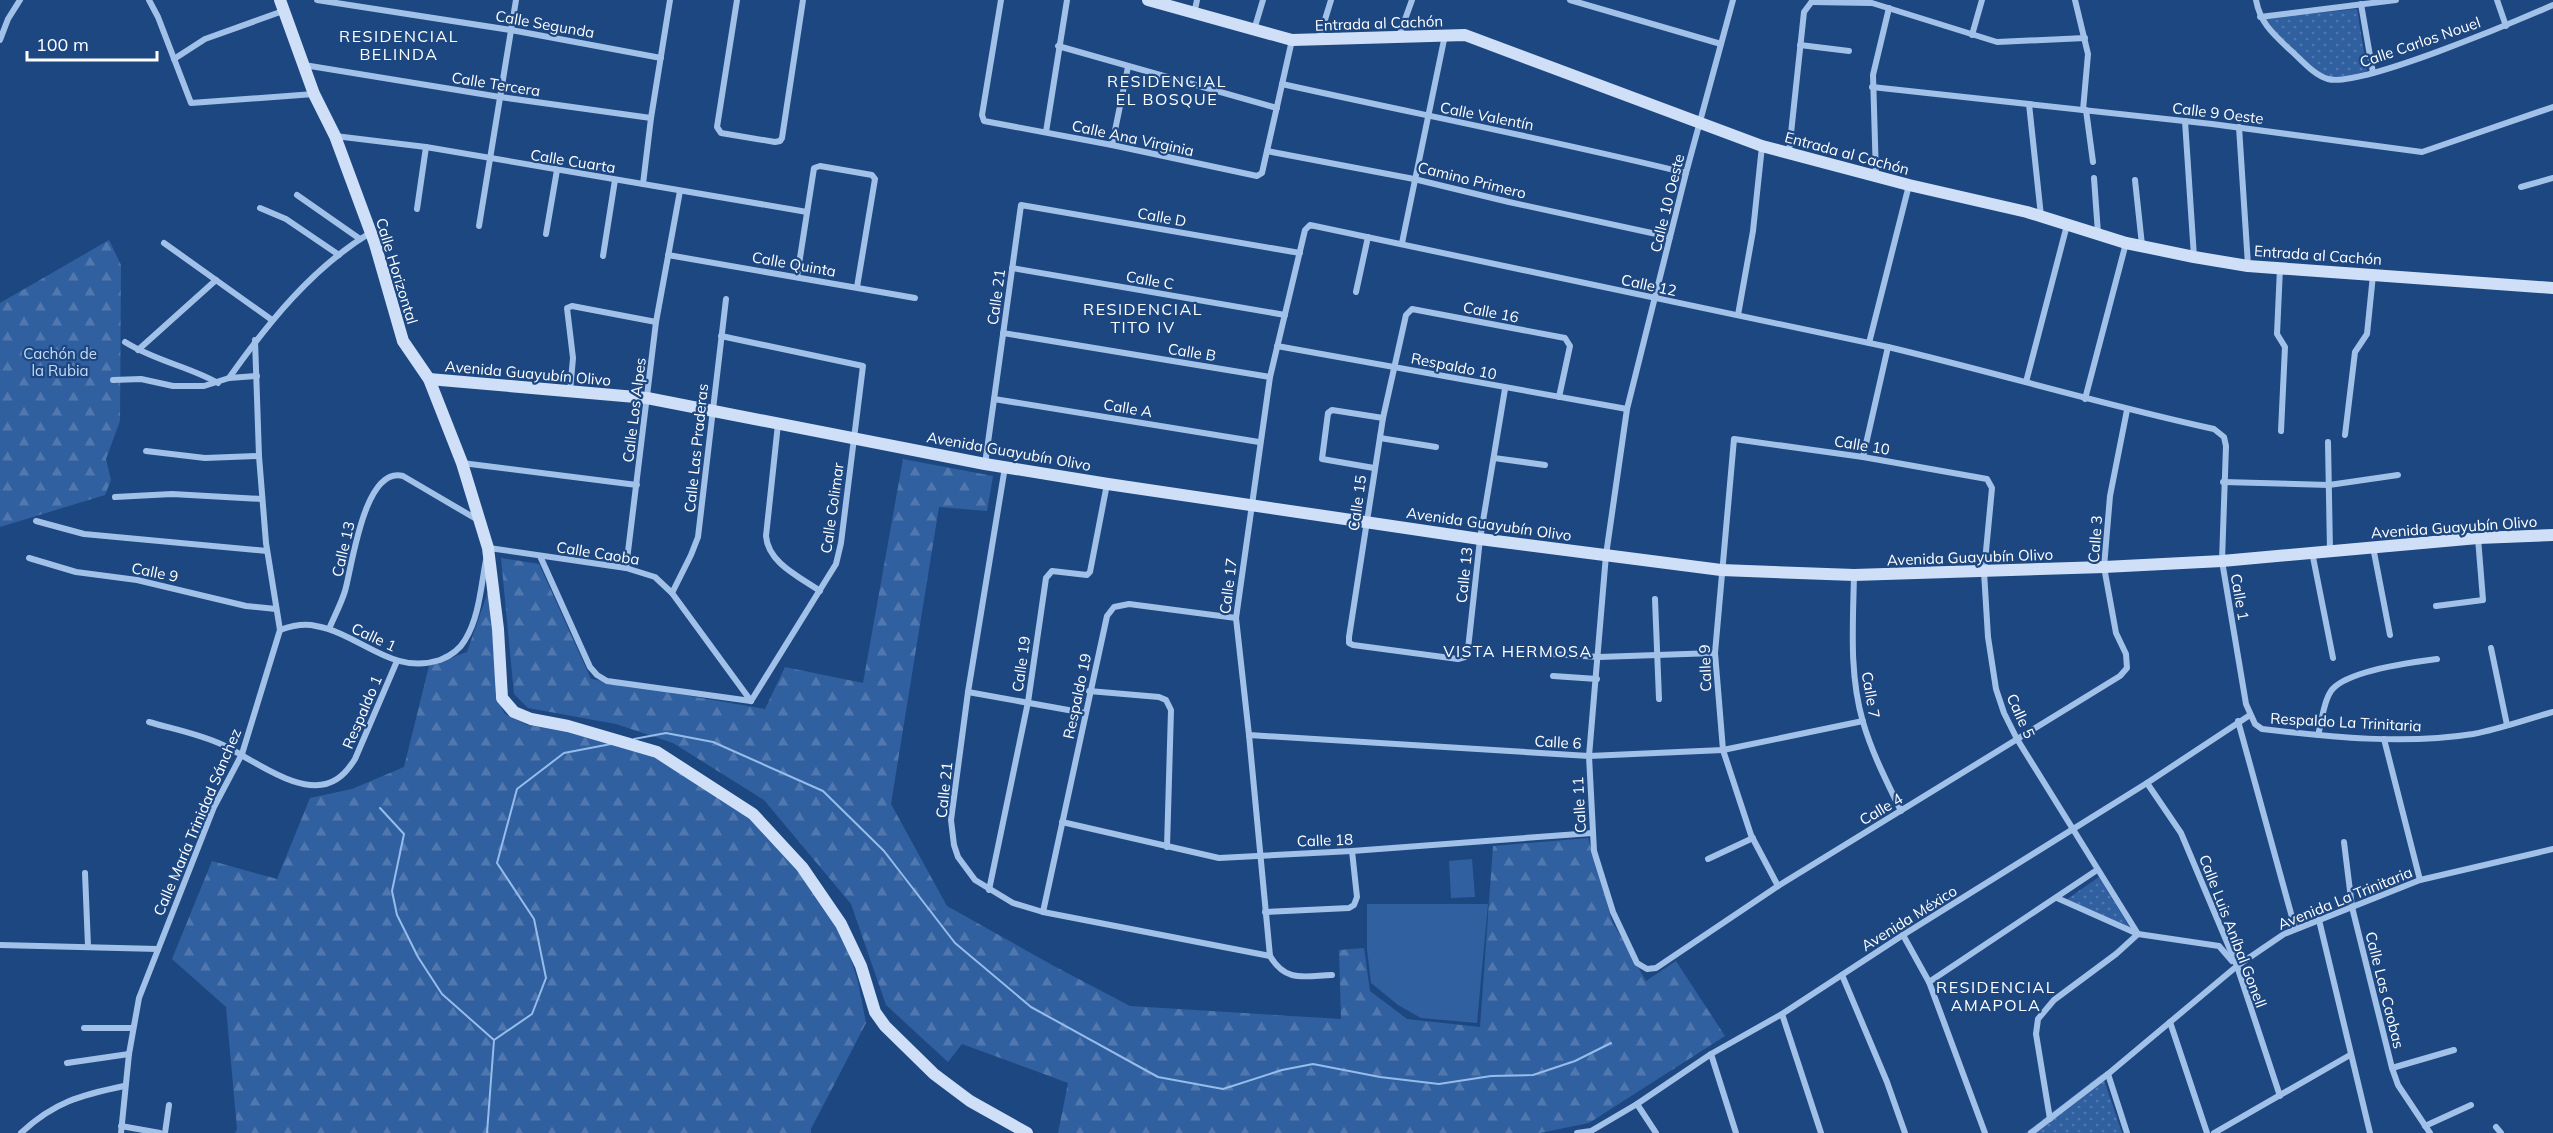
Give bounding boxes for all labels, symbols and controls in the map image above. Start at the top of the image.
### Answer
street label: Calle Segunda [494,6,596,42]
street label: Entrada al Cachón [1315,11,1443,35]
street label: Calle Carlos Nouel [2357,12,2483,72]
scale bar [27,24,158,62]
district label: RESIDENCIAL BELINDA [339,26,459,64]
text: 100 m [36,33,89,56]
street label: Calle Tercera [450,68,542,100]
district label: RESIDENCIAL EL BOSQUE [1107,71,1227,109]
street label: Calle Valentín [1439,98,1535,134]
street label: Calle 9 Oeste [2171,98,2265,128]
street label: Calle Ana Virginia [1070,116,1196,160]
street label: Entrada al Cachón [1783,127,1911,179]
street label: Calle Cuarta [529,145,617,177]
street label: Calle 10 Oeste [1646,152,1688,254]
street label: Camino Primero [1416,157,1528,203]
street label: Calle D [1136,203,1188,231]
street label: Calle Horizontal [372,216,422,326]
street label: Entrada al Cachón [2253,241,2383,269]
street label: Calle Quinta [750,247,838,281]
street label: Calle C [1124,266,1176,294]
street label: Calle 21 [983,268,1009,326]
street label: Calle 12 [1620,270,1678,300]
street label: Calle 16 [1462,297,1520,327]
district label: RESIDENCIAL TITO IV [1083,299,1203,337]
street label: Calle B [1167,339,1217,365]
park label: Cachón de la Rubia [23,344,97,380]
street label: Respaldo 10 [1410,348,1498,384]
street label: Avenida Guayubín Olivo [444,356,612,390]
street label: Calle Los Alpes [618,357,650,463]
street label: Calle Las Praderas [680,383,712,513]
street label: Calle A [1102,395,1154,421]
street label: Avenida Guayubín Olivo [925,427,1093,475]
street label: Calle 10 [1833,431,1891,459]
street label: Calle Colimar [816,461,848,555]
street label: Calle 15 [1344,474,1370,532]
street label: Avenida Guayubín Olivo [1405,503,1573,545]
street label: Avenida Guayubín Olivo [2370,512,2538,542]
street label: Calle 3 [2084,515,2106,563]
street label: Calle 13 [327,519,359,579]
street label: Calle Caoba [555,537,641,569]
street label: Avenida Guayubín Olivo [1886,545,2054,569]
street label: Calle 13 [1452,546,1476,604]
street label: Calle 17 [1215,557,1241,615]
street label: Calle 9 [130,558,180,586]
street label: Calle 1 [2227,572,2253,622]
street label: Calle 1 [349,618,399,656]
street label: Calle 19 [1008,635,1034,693]
district label: VISTA HERMOSA [1443,641,1593,661]
street label: Calle 9 [1695,644,1715,692]
street label: Respaldo 19 [1059,652,1095,740]
street label: Calle 7 [1858,670,1884,720]
street label: Respaldo 1 [338,672,386,752]
street label: Calle 5 [2003,691,2039,741]
street label: Respaldo La Trinitaria [2270,709,2422,735]
street label: Calle María Trinidad Sánchez [149,725,245,918]
street label: Calle 6 [1534,731,1582,753]
street label: Calle 21 [932,761,956,819]
street label: Calle 11 [1568,776,1590,834]
street label: Calle 4 [1856,789,1906,829]
street label: Calle 18 [1297,830,1353,850]
street label: Calle Luis Aníbal Gonell [2195,852,2271,1010]
street label: Avenida La Trinitaria [2275,862,2415,934]
street label: Avenida México [1858,881,1960,955]
street label: Calle Las Caobas [2361,930,2409,1050]
district label: RESIDENCIAL AMAPOLA [1936,977,2056,1015]

